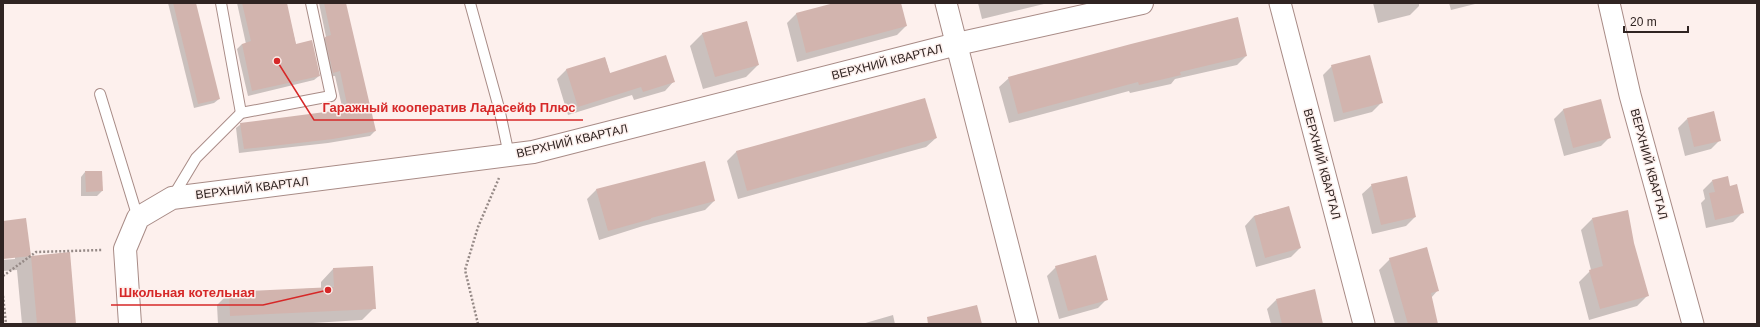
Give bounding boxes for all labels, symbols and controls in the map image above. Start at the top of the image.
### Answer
scale bar [1624,8,1688,34]
text: 20 m [1630,15,1657,29]
street label: ВЕРХНИЙ КВАРТАЛ [830,40,944,83]
callout: Гаражный кооператив Ладасейф Плюс [314,95,583,120]
text: Гаражный кооператив Ладасейф Плюс [322,100,576,115]
street label: ВЕРХНИЙ КВАРТАЛ [1301,107,1344,221]
street label: ВЕРХНИЙ КВАРТАЛ [1628,107,1671,221]
street label: ВЕРХНИЙ КВАРТАЛ [515,120,629,161]
street label: ВЕРХНИЙ КВАРТАЛ [195,173,309,202]
callout: Школьная котельная [111,280,263,305]
text: Школьная котельная [119,285,255,300]

